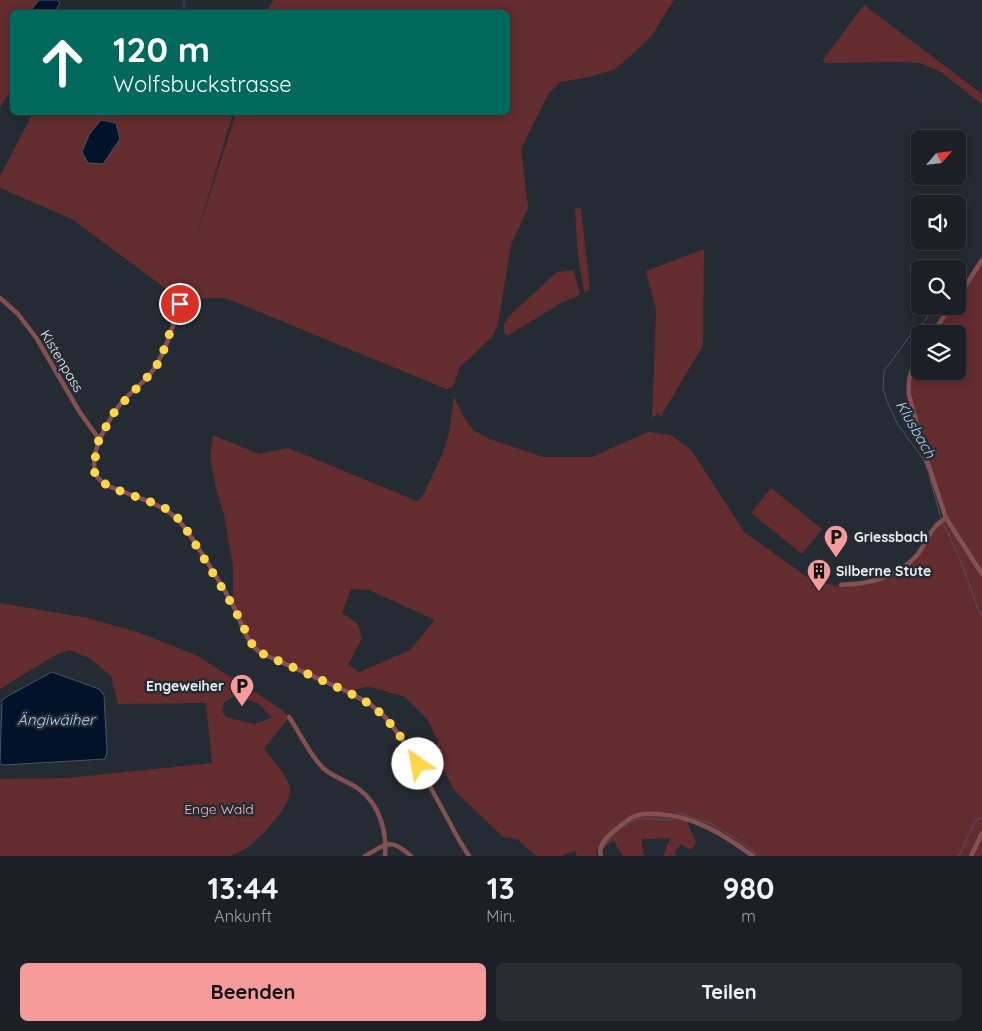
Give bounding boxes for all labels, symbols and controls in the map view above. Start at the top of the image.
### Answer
text: 120 m [113,27,210,71]
icon: ahead [30,30,95,95]
text: Wolfsbuckstrasse [113,70,292,98]
north arrow [911,130,966,185]
map controls [911,130,966,380]
button: sound [911,195,966,250]
button: search [911,260,966,315]
pin [159,283,201,325]
icon: arrive [166,290,194,318]
button: layers [911,325,966,380]
street label: Kistenpass [36,326,88,396]
water label: Klusbach [892,397,940,462]
parking icon: Griessbach [823,524,849,558]
place label: Griessbach [854,528,928,546]
building icon: Silberne Stute [806,558,832,592]
place label: Silberne Stute [836,562,931,580]
parking icon: Engeweiher [229,673,255,707]
place label: Engeweiher [146,677,224,695]
water label: Ängiwäiher [17,710,97,729]
position arrow [391,737,443,789]
park label: Enge Wald [184,800,254,818]
text: 13:44 [208,869,279,907]
text: 13 [487,869,515,907]
text: 980 [723,869,774,907]
text: Ankunft [214,906,272,926]
text: Min. [486,906,515,926]
text: m [741,906,756,926]
button: Beenden [20,963,486,1021]
button: Teilen [496,963,962,1021]

